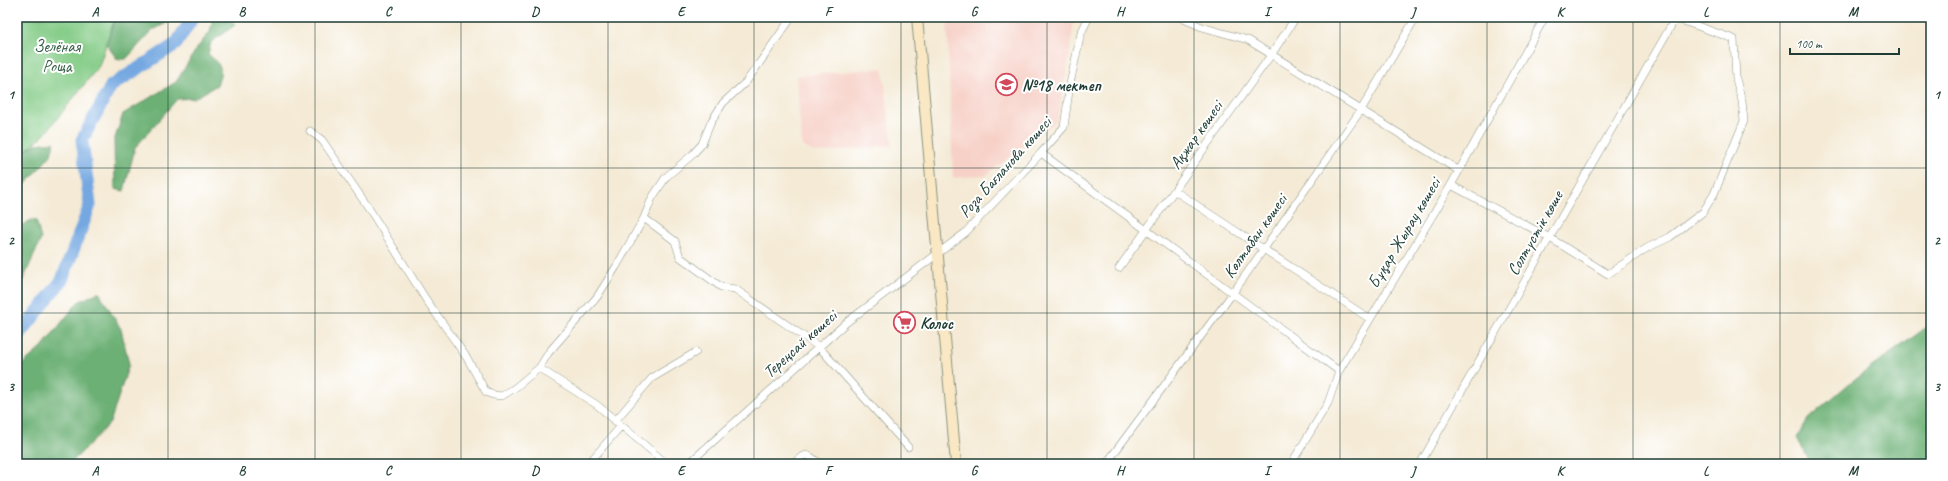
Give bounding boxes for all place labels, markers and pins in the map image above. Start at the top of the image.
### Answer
school or university icon: №18 мектеп [994,72,1020,98]
place label: №18 мектеп [1022,75,1103,96]
supermarket icon: Колос [892,310,918,336]
place label: Колос [920,313,955,334]

